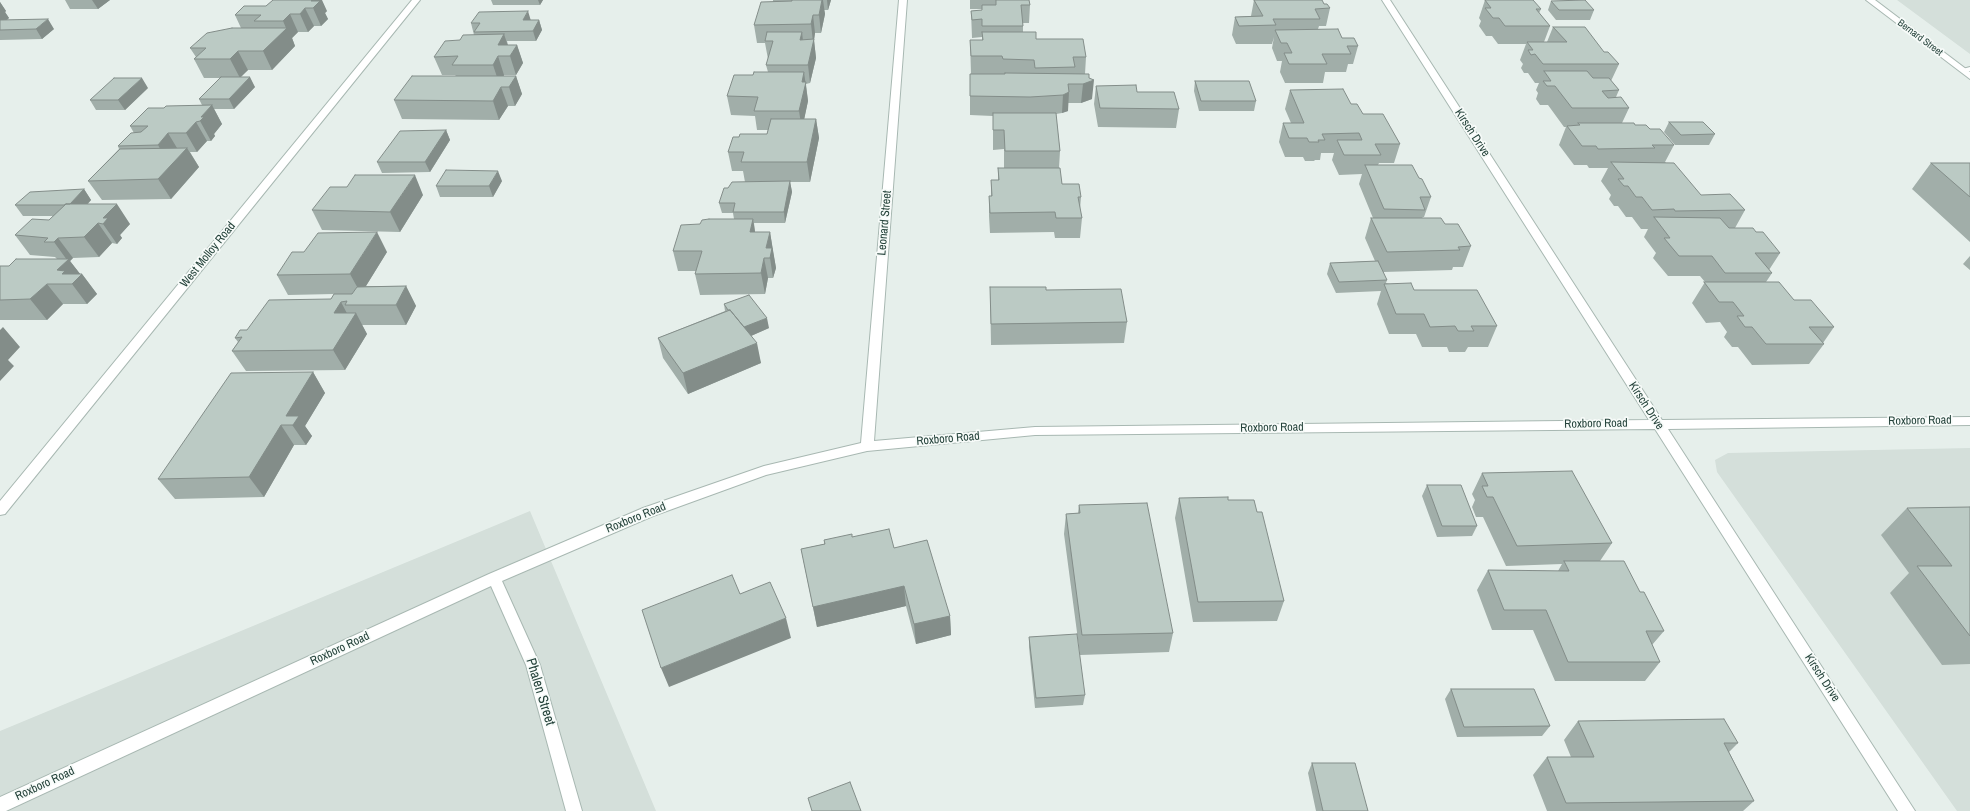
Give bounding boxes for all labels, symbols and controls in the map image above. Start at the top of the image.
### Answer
street label: Bernard Street [1895,17,1945,59]
street label: Kirsch Drive [1451,106,1493,160]
street label: Leonard Street [875,190,895,256]
street label: West Molloy Road [177,220,239,290]
street label: Kirsch Drive [1625,379,1667,433]
street label: Roxboro Road [1888,413,1952,429]
street label: Roxboro Road [1564,416,1628,432]
street label: Roxboro Road [1240,420,1304,436]
street label: Roxboro Road [916,429,980,449]
street label: Roxboro Road [604,499,668,537]
street label: Roxboro Road [308,629,372,669]
street label: Kirsch Drive [1801,651,1843,705]
street label: Phalen Street [522,656,558,728]
street label: Roxboro Road [13,764,77,804]

